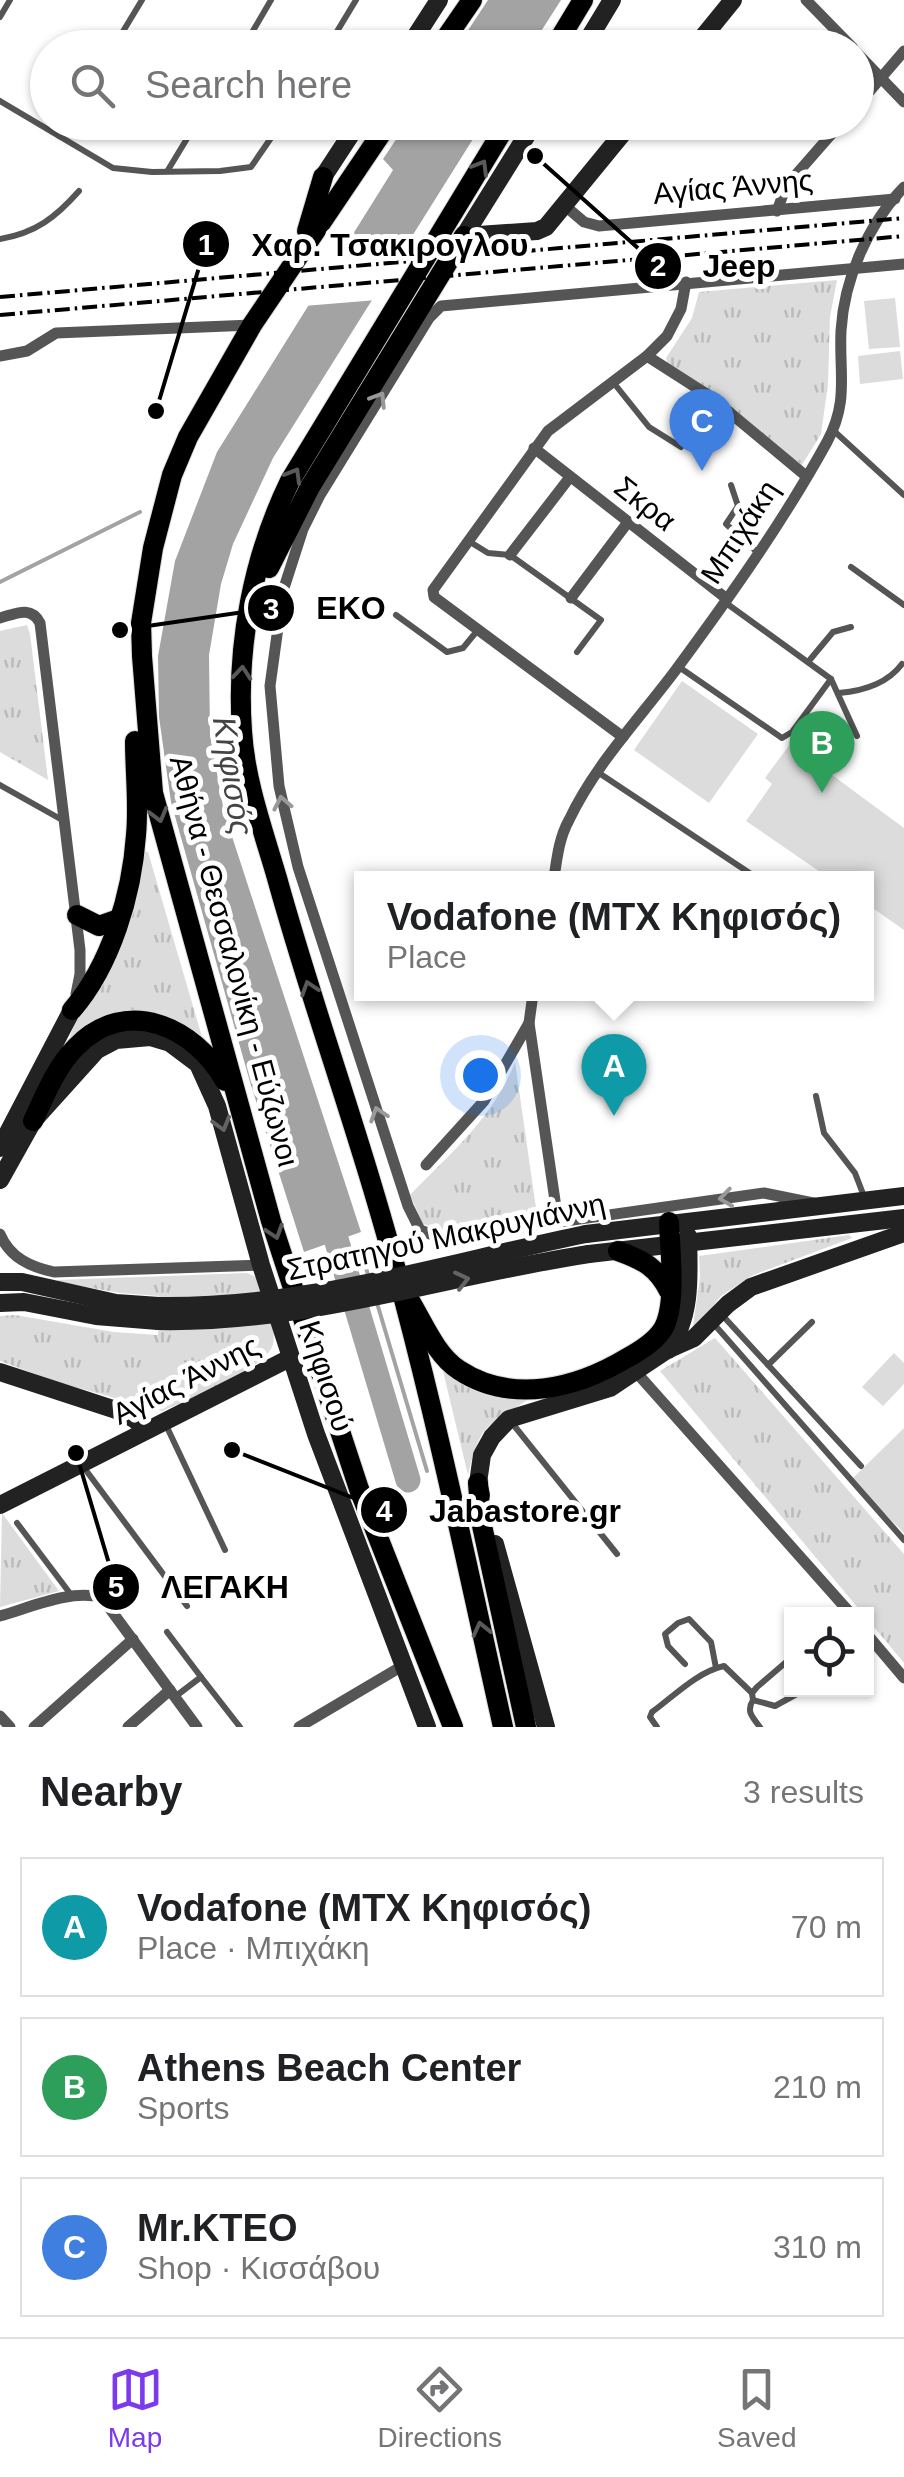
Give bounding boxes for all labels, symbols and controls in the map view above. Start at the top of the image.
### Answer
search box [30,30,874,140]
icon: search [65,58,120,113]
text: Search here [145,64,352,106]
one-way arrow [469,160,488,178]
street label: Αγίας Άννης [652,163,814,210]
callout: Χαρ. Τσακιρογλου [181,213,548,275]
text: Χαρ. Τσακιρογλου [252,227,528,263]
text: 1 [198,228,214,261]
callout: Jeep [633,235,796,297]
text: Jeep [703,248,775,284]
text: 2 [650,249,666,282]
pin: C [670,388,734,471]
one-way arrow [367,392,386,410]
one-way arrow [282,467,302,485]
street label: Σκρα [608,470,682,538]
street label: Μπιχάκη [694,474,785,589]
callout: EKO [246,577,405,639]
text: EKO [316,590,386,626]
text: 3 [263,592,279,625]
one-way arrow [231,664,253,680]
pin: B [790,710,854,793]
water label: Κηφισός [206,714,260,838]
street label: Αθήνα - Θεσσαλονίκη - Εύζωνοι [164,752,305,1170]
one-way arrow [273,795,294,812]
one-way arrow [147,806,168,823]
popup [354,871,874,1001]
text: Vodafone (MTX Κηφισός) [387,896,841,938]
text: Place [387,939,467,975]
one-way arrow [301,981,321,998]
pin: A [582,1034,646,1116]
your location [455,1050,506,1101]
one-way arrow [370,1106,390,1123]
one-way arrow [210,1115,231,1132]
street label: Στρατηγού Μακρυγιάννη [284,1187,608,1286]
one-way arrow [718,1187,735,1208]
one-way arrow [263,1222,284,1239]
one-way arrow [453,1271,470,1292]
street label: Κηφισού [293,1316,360,1435]
street label: Αγίας Άννης [107,1328,265,1431]
callout: Jabastore.gr [359,1479,641,1541]
text: Jabastore.gr [429,1493,621,1529]
text: 4 [376,1494,393,1527]
callout: ΛΕΓΑΚΗ [91,1556,309,1618]
text: ΛΕΓΑΚΗ [161,1569,289,1605]
text: 5 [108,1570,124,1603]
map controls [784,1607,874,1697]
button: locate [784,1607,874,1697]
one-way arrow [471,1621,492,1638]
text: Nearby [40,1768,182,1815]
text: 3 results [743,1774,864,1810]
text: Vodafone (MTX Κηφισός) [137,1887,591,1929]
text: A [63,1909,86,1945]
text: 70 m [791,1909,862,1945]
text: Place · Μπιχάκη [137,1930,370,1966]
text: Athens Beach Center [137,2047,521,2089]
text: B [63,2069,86,2105]
text: 210 m [773,2069,862,2105]
text: Sports [137,2090,229,2126]
text: Mr.KTEO [137,2207,297,2249]
text: C [63,2229,86,2265]
text: 310 m [773,2229,862,2265]
text: Shop · Κισσάβου [137,2250,380,2286]
tab: Map [108,2362,163,2454]
tab: Directions [378,2362,502,2454]
tab: Saved [717,2362,796,2454]

